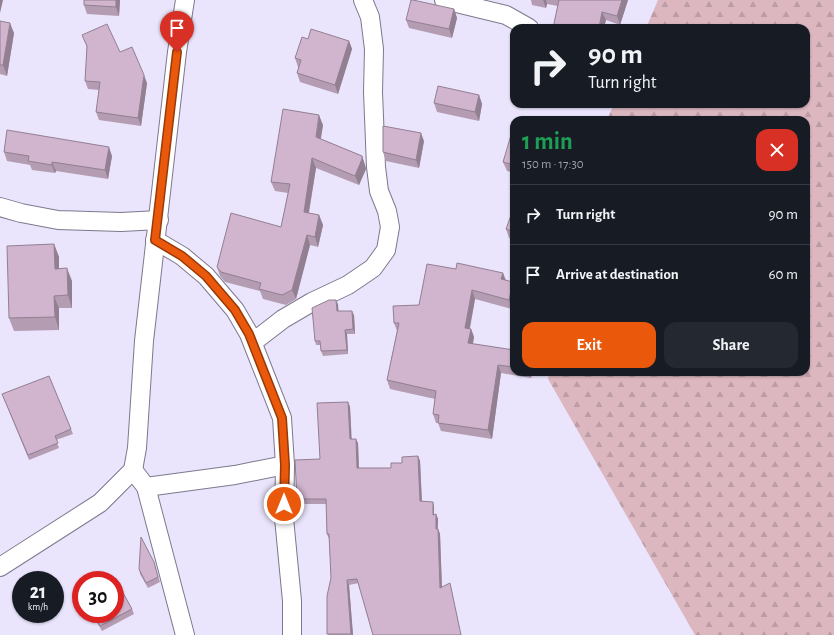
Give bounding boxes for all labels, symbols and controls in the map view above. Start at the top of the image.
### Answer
pin [160,11,194,52]
icon: arrive [166,17,188,39]
icon: right [522,40,574,92]
text: 90 m [588,41,643,69]
text: Turn right [588,74,657,92]
button: close [756,129,798,171]
text: 1 min [522,130,573,154]
text: 150 m · 17:30 [522,158,584,171]
icon: right [522,204,544,226]
text: Turn right [556,207,615,222]
text: 90 m [769,207,798,222]
icon: arrive [522,264,544,286]
text: Arrive at destination [556,267,679,282]
text: 60 m [769,267,798,282]
button: Exit [522,322,656,368]
button: Share [664,322,798,368]
position arrow [263,483,305,525]
speed limit sign: 30 [72,571,124,623]
text: 21 [30,582,46,602]
text: km/h [28,602,48,612]

